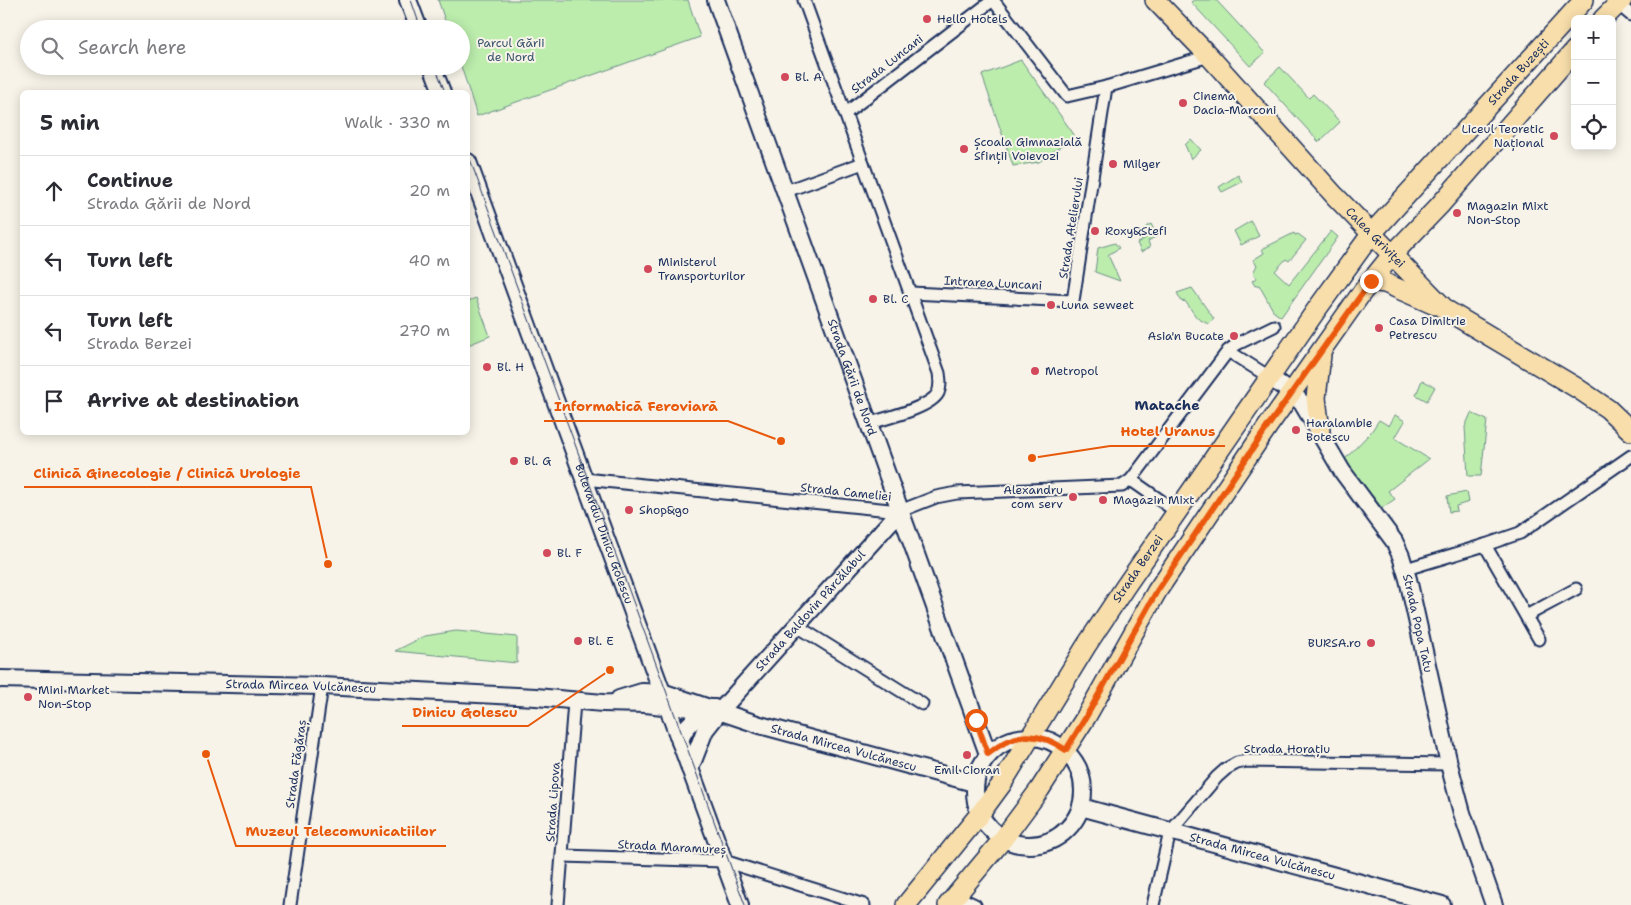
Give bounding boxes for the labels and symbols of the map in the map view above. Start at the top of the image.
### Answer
place label: Hello Hotels [937,11,1008,27]
marker: Hello Hotels [921,13,933,25]
street label: Strada Luncani [848,31,926,97]
park label: Parcul Gării de Nord [477,35,545,65]
street label: Strada Buzești [1484,35,1553,109]
place label: Bl. A [795,69,822,85]
marker: Bl. A [779,71,791,83]
place label: Cinema Dacia-Marconi [1193,88,1277,118]
marker: Cinema Dacia-Marconi [1177,97,1189,109]
place label: Liceul Teoretic Național [1462,121,1544,151]
marker: Liceul Teoretic Național [1548,130,1560,142]
place label: Școala Gimnazială Sfinții Voievozi [974,134,1082,164]
marker: Școala Gimnazială Sfinții Voievozi [958,143,970,155]
place label: Milger [1123,156,1161,172]
marker: Milger [1107,158,1119,170]
street label: Strada Atelierului [1055,176,1087,280]
place label: Magazin Mixt Non-Stop [1467,198,1549,228]
street label: Calea Griviței [1342,204,1409,271]
marker: Magazin Mixt Non-Stop [1451,207,1463,219]
place label: Roxy&Stefi [1105,223,1167,239]
marker: Roxy&Stefi [1089,225,1101,237]
place label: Ministerul Transporturilor [658,254,746,284]
marker: Ministerul Transporturilor [642,263,654,275]
route end [1360,270,1383,293]
street label: Intrarea Luncani [944,272,1042,294]
place label: Bl. C [883,291,908,307]
marker: Bl. C [867,293,879,305]
place label: Luna seweet [1061,297,1134,313]
marker: Luna seweet [1045,299,1057,311]
place label: Casa Dimitrie Petrescu [1389,313,1466,343]
street label: Strada Gării de Nord [824,317,881,438]
marker: Casa Dimitrie Petrescu [1373,322,1385,334]
place label: Asia'n Bucate [1148,328,1224,344]
marker: Asia'n Bucate [1228,330,1240,342]
place label: Bl. H [497,359,524,375]
marker: Bl. H [481,361,493,373]
place label: Metropol [1045,363,1099,379]
marker: Metropol [1029,365,1041,377]
callout: Informatică Feroviară [544,392,728,421]
district label: Matache [1134,396,1200,414]
text: Informatică Feroviară [554,397,718,415]
place label: Haralambie Botescu [1306,415,1373,445]
callout: Hotel Uranus [1110,417,1225,446]
text: Hotel Uranus [1121,422,1215,440]
marker: Haralambie Botescu [1290,424,1302,436]
place label: Bl. G [524,453,551,469]
marker: Bl. G [508,455,520,467]
callout: Clinică Ginecologie / Clinică Urologie [24,458,311,487]
street label: Bulevardul Dinicu Golescu [571,462,637,606]
text: Clinică Ginecologie / Clinică Urologie [33,464,301,482]
street label: Strada Cameliei [800,479,892,505]
place label: Alexandru com serv [1003,482,1063,512]
marker: Alexandru com serv [1067,491,1079,503]
place label: Magazin Mixt [1113,492,1195,508]
marker: Magazin Mixt [1097,494,1109,506]
place label: Shop&go [639,502,689,518]
marker: Shop&go [623,504,635,516]
street label: Strada Berzei [1109,532,1167,606]
place label: Bl. F [557,545,582,561]
street label: Strada Baldovin Pârcălabul [752,546,869,675]
marker: Bl. F [541,547,553,559]
street label: Strada Popa Tatu [1399,572,1437,674]
place label: Bl. E [588,633,614,649]
marker: Bl. E [572,635,584,647]
place label: BURSA.ro [1308,635,1361,651]
marker: BURSA.ro [1365,637,1377,649]
street label: Strada Mircea Vulcănescu [225,676,377,697]
place label: Mini Market Non-Stop [38,682,110,712]
marker: Mini Market Non-Stop [22,691,34,703]
callout: Dinicu Golescu [402,697,528,726]
text: Dinicu Golescu [412,703,518,721]
route start [965,709,988,732]
street label: Strada Făgăraș [282,719,310,809]
street label: Strada Mircea Vulcănescu [769,720,918,775]
street label: Strada Horațiu [1244,741,1330,757]
marker: Emil Cioran [961,749,973,761]
street label: Strada Lipova [542,761,564,843]
place label: Emil Cioran [934,762,1000,778]
callout: Muzeul Telecomunicatiilor [236,817,446,846]
text: Muzeul Telecomunicatiilor [246,822,437,840]
street label: Strada Mircea Vulcănescu [1188,829,1337,884]
street label: Strada Maramureș [617,836,727,858]

